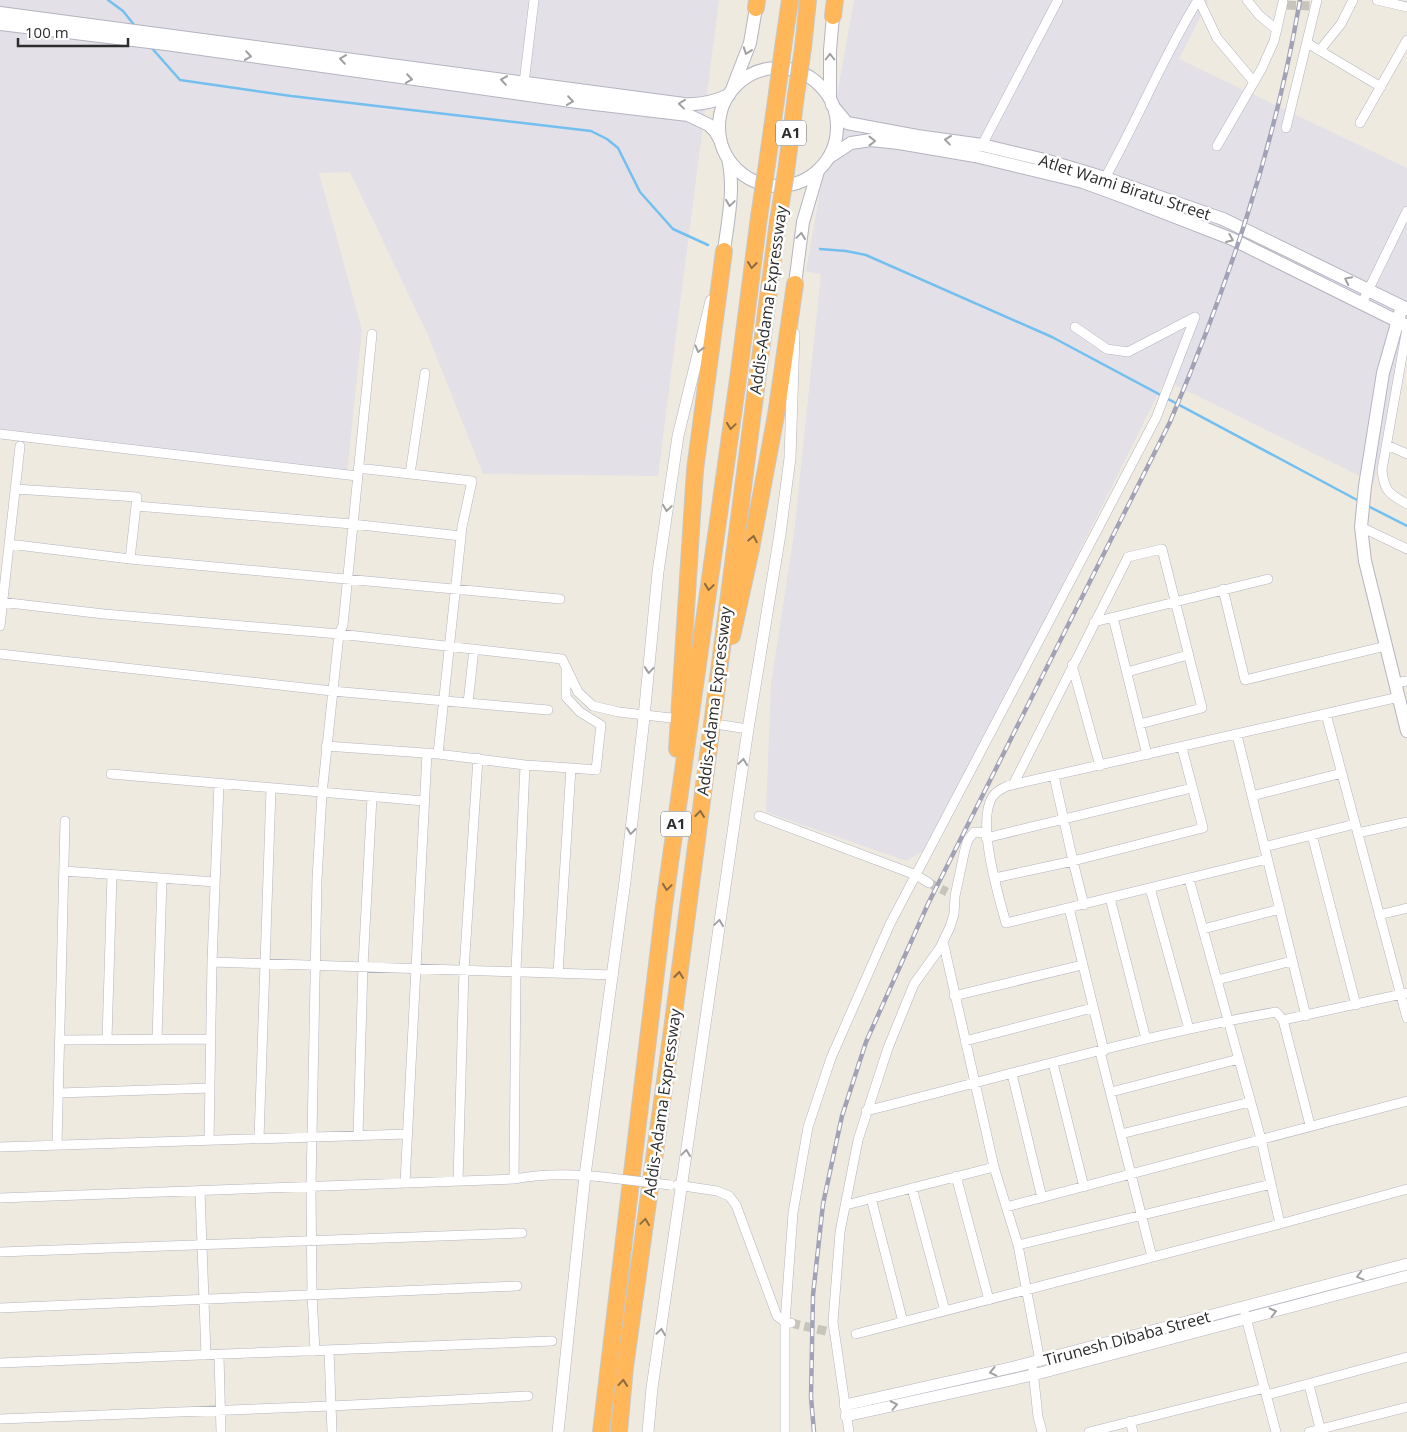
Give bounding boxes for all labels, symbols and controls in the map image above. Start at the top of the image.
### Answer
scale bar [18,15,128,47]
text: 100 m [25,22,69,42]
one-way arrow [743,47,753,55]
one-way arrow [245,50,253,61]
one-way arrow [825,53,835,61]
one-way arrow [338,54,347,64]
one-way arrow [405,73,414,83]
one-way arrow [499,76,508,86]
one-way arrow [567,95,575,106]
one-way arrow [678,99,686,110]
road number: A1 [776,120,806,146]
one-way arrow [944,135,952,146]
one-way arrow [869,136,877,146]
street label: Atlet Wami Biratu Street [1036,149,1214,225]
one-way arrow [725,200,736,208]
street label: Addis-Adama Expressway [744,203,792,396]
one-way arrow [796,231,806,240]
one-way arrow [1225,232,1234,243]
one-way arrow [747,262,758,270]
one-way arrow [1344,276,1353,286]
one-way arrow [694,345,705,353]
one-way arrow [726,423,737,431]
one-way arrow [662,505,673,513]
one-way arrow [747,535,758,544]
one-way arrow [704,583,714,592]
street label: Addis-Adama Expressway [691,604,737,797]
one-way arrow [644,666,655,674]
one-way arrow [737,758,747,767]
one-way arrow [694,809,705,817]
road number: A1 [661,812,691,836]
one-way arrow [626,827,637,835]
one-way arrow [662,883,673,891]
one-way arrow [713,919,724,927]
one-way arrow [673,970,684,978]
street label: Addis-Adama Expressway [638,1006,686,1199]
one-way arrow [680,1149,691,1157]
one-way arrow [639,1218,650,1226]
one-way arrow [1355,1270,1364,1281]
street label: Tirunesh Dibaba Street [1041,1305,1213,1371]
one-way arrow [1268,1307,1277,1318]
one-way arrow [655,1327,665,1336]
one-way arrow [989,1366,998,1377]
one-way arrow [618,1379,629,1387]
one-way arrow [889,1400,898,1411]

